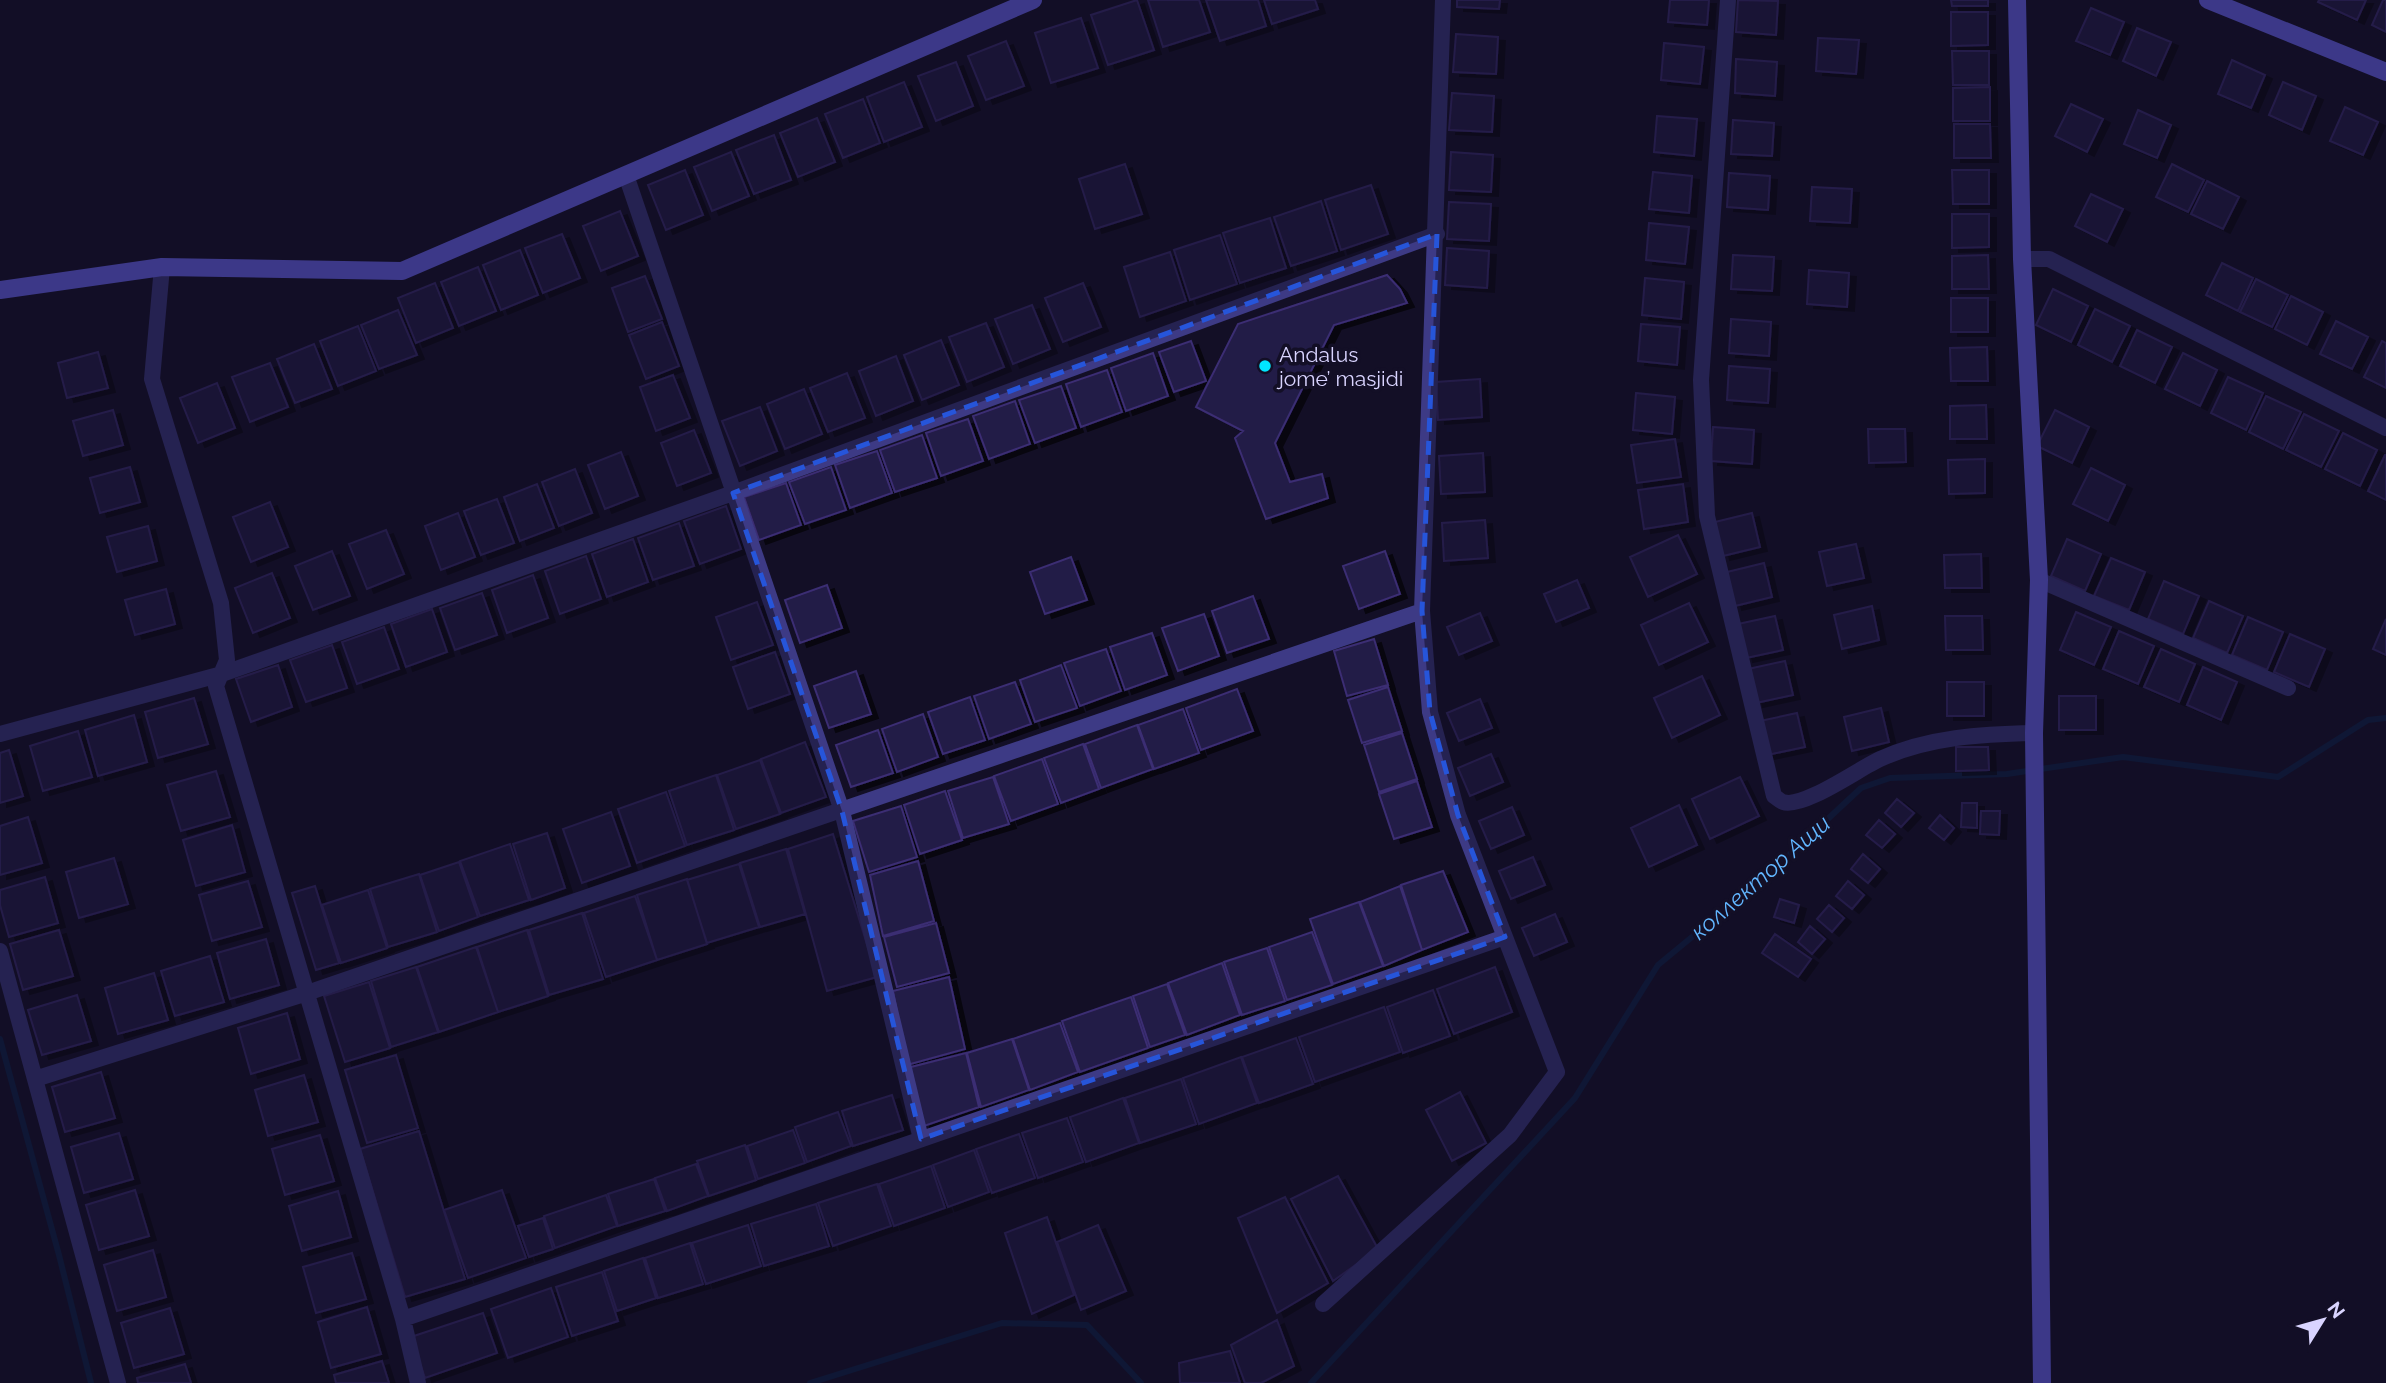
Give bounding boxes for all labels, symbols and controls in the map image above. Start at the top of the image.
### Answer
place label: Andalus jome’ masjidi [1276,342,1403,391]
marker: Andalus jome’ masjidi [1257,358,1273,374]
water label: коллектор Ащи [1685,809,1835,945]
north arrow [2288,1285,2358,1355]
text: N [2323,1297,2350,1322]

